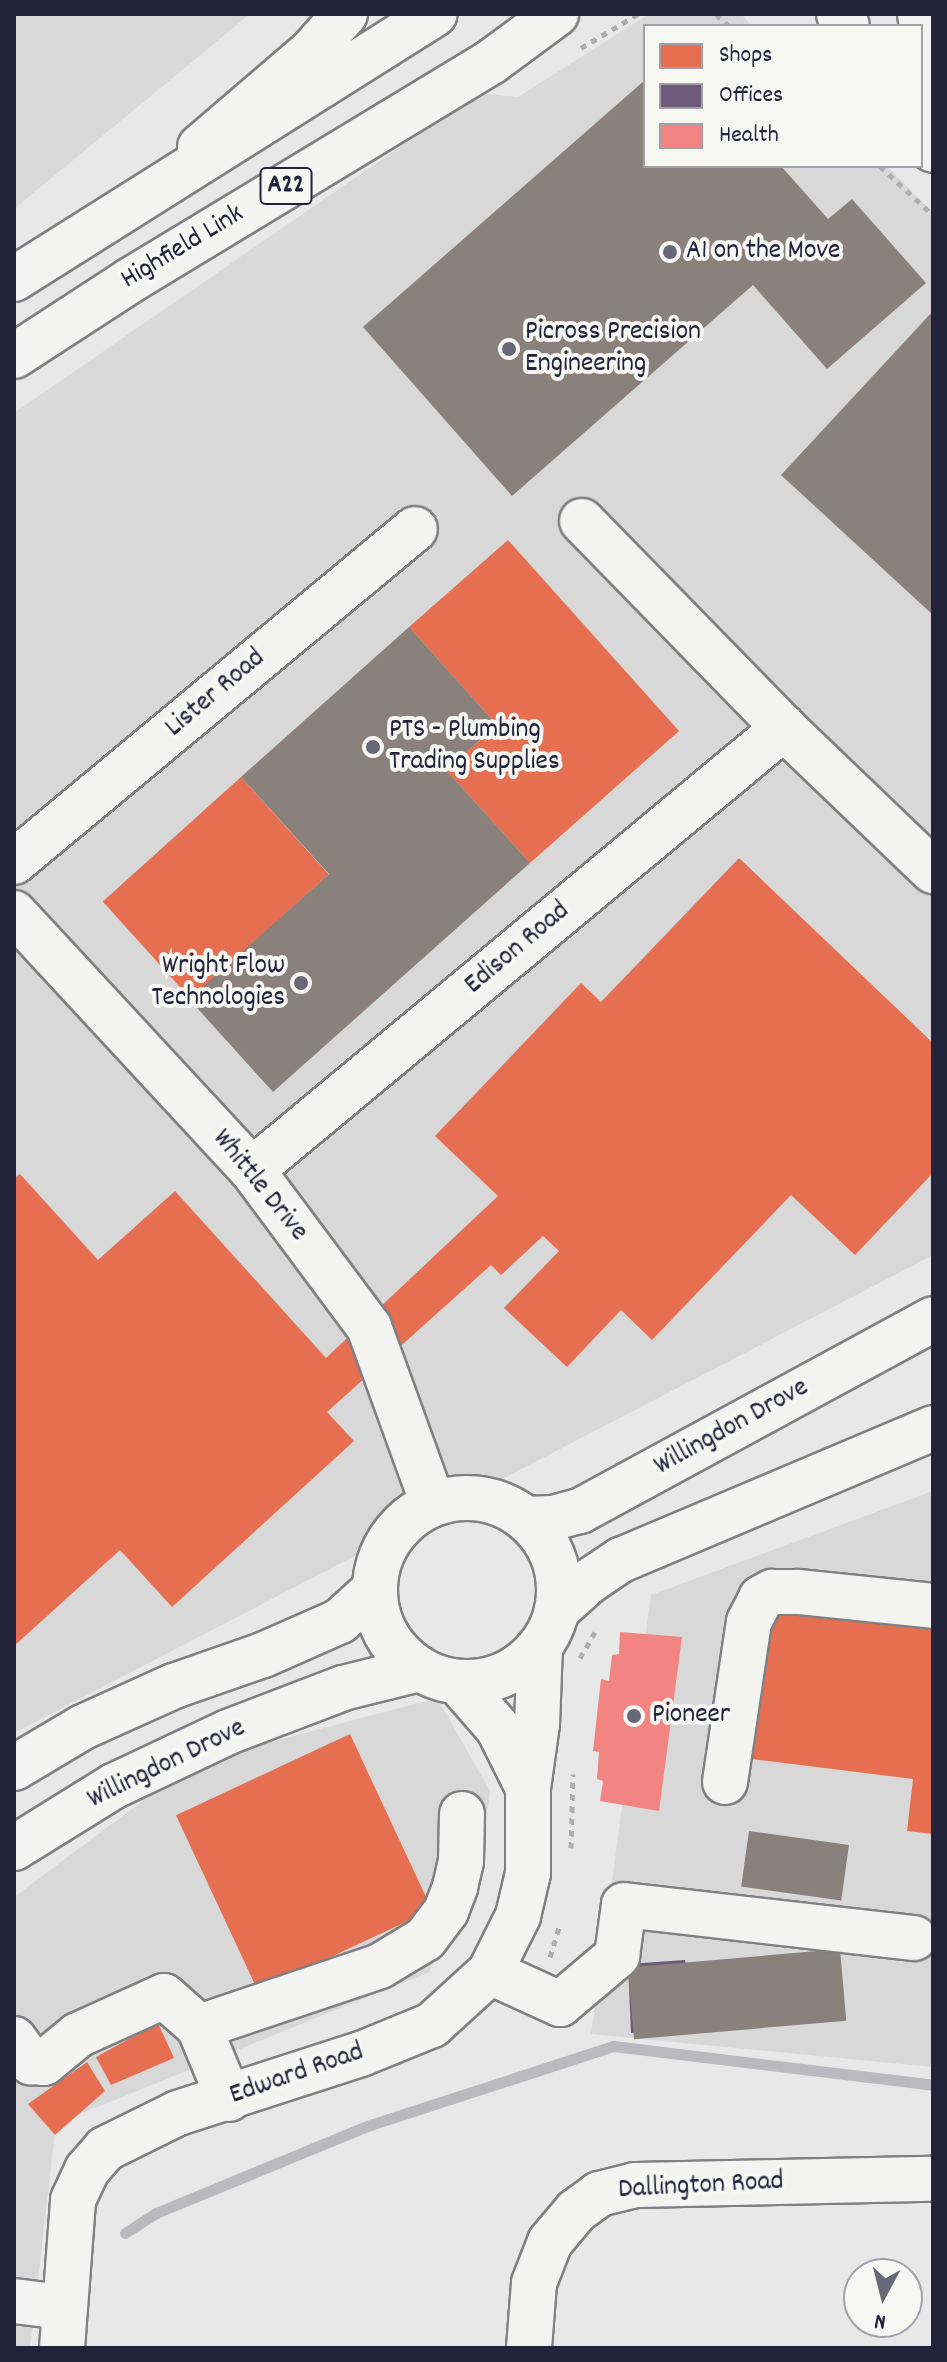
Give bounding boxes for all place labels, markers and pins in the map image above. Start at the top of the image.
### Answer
place label: A1 on the Move [686,235,840,269]
marker: A1 on the Move [661,243,679,261]
place label: Picross Precision Engineering [525,316,701,382]
marker: Picross Precision Engineering [500,340,518,358]
place label: PTS - Plumbing Trading Supplies [389,714,560,780]
marker: PTS - Plumbing Trading Supplies [364,738,382,756]
place label: Wright Flow Technologies [151,950,285,1016]
marker: Wright Flow Technologies [292,974,310,992]
place label: Pioneer [652,1699,730,1733]
marker: Pioneer [623,1705,645,1727]

